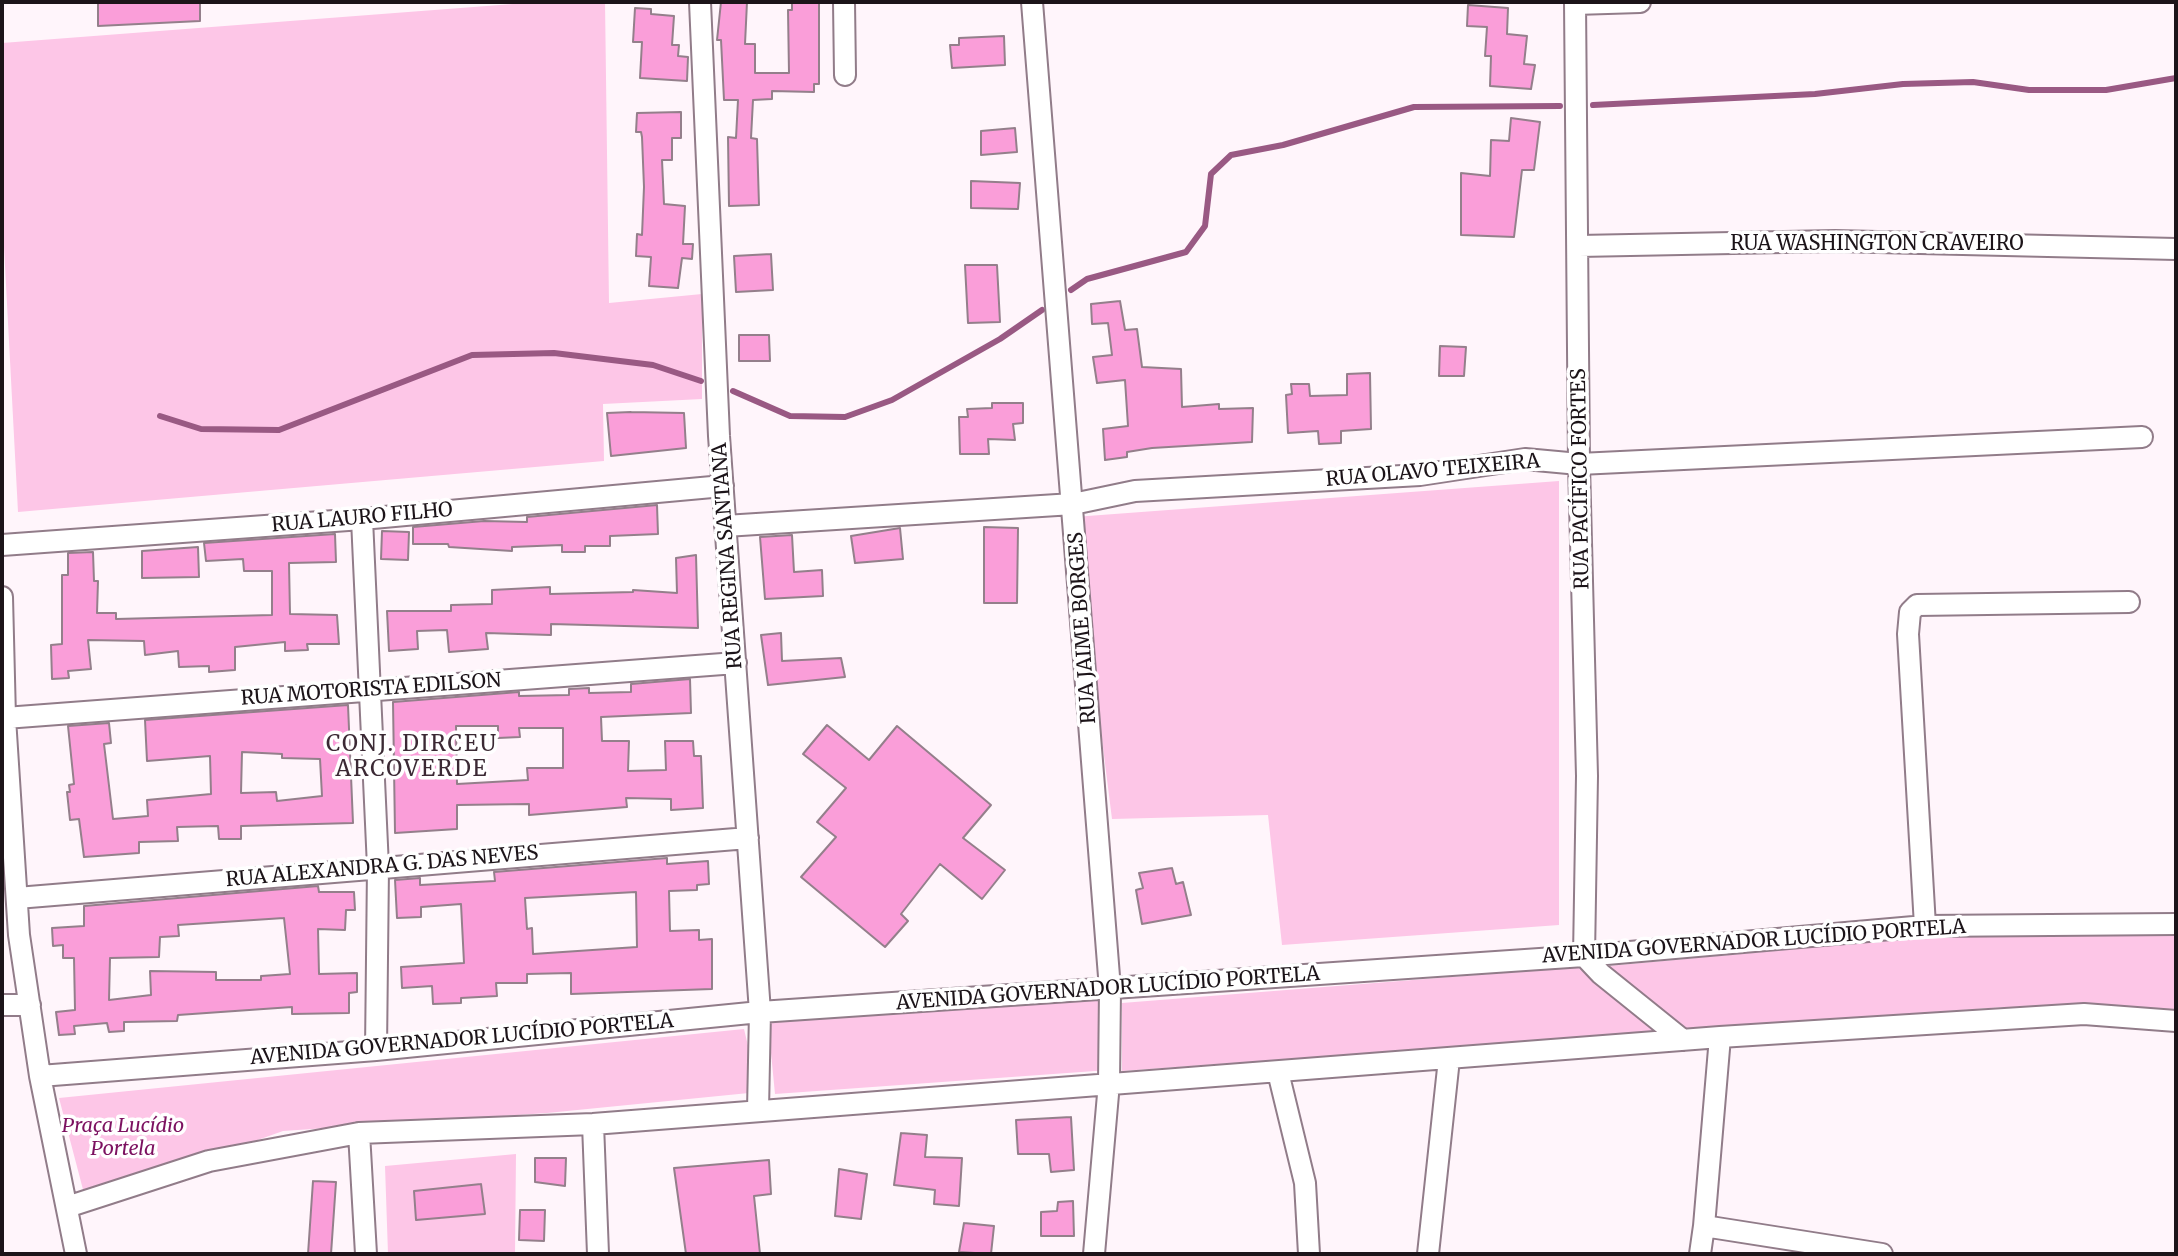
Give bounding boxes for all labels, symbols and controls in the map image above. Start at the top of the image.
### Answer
street label: RUA WASHINGTON CRAVEIRO [1730,232,2024,256]
street label: RUA PACÍFICO FORTES [1567,368,1595,590]
street label: RUA REGINA SANTANA [708,442,748,670]
street label: RUA OLAVO TEIXEIRA [1325,450,1541,492]
street label: RUA LAURO FILHO [270,498,454,538]
street label: RUA JAIME BORGES [1064,531,1102,725]
street label: RUA MOTORISTA EDILSON [240,669,502,711]
district label: CONJ. DIRCEU ARCOVERDE [326,732,498,784]
street label: RUA ALEXANDRA G. DAS NEVES [225,841,539,893]
street label: AVENIDA GOVERNADOR LUCÍDIO PORTELA [1541,915,1967,969]
street label: AVENIDA GOVERNADOR LUCÍDIO PORTELA [895,962,1321,1016]
street label: AVENIDA GOVERNADOR LUCÍDIO PORTELA [249,1010,675,1070]
park label: Praça Lucídio Portela [62,1114,184,1161]

